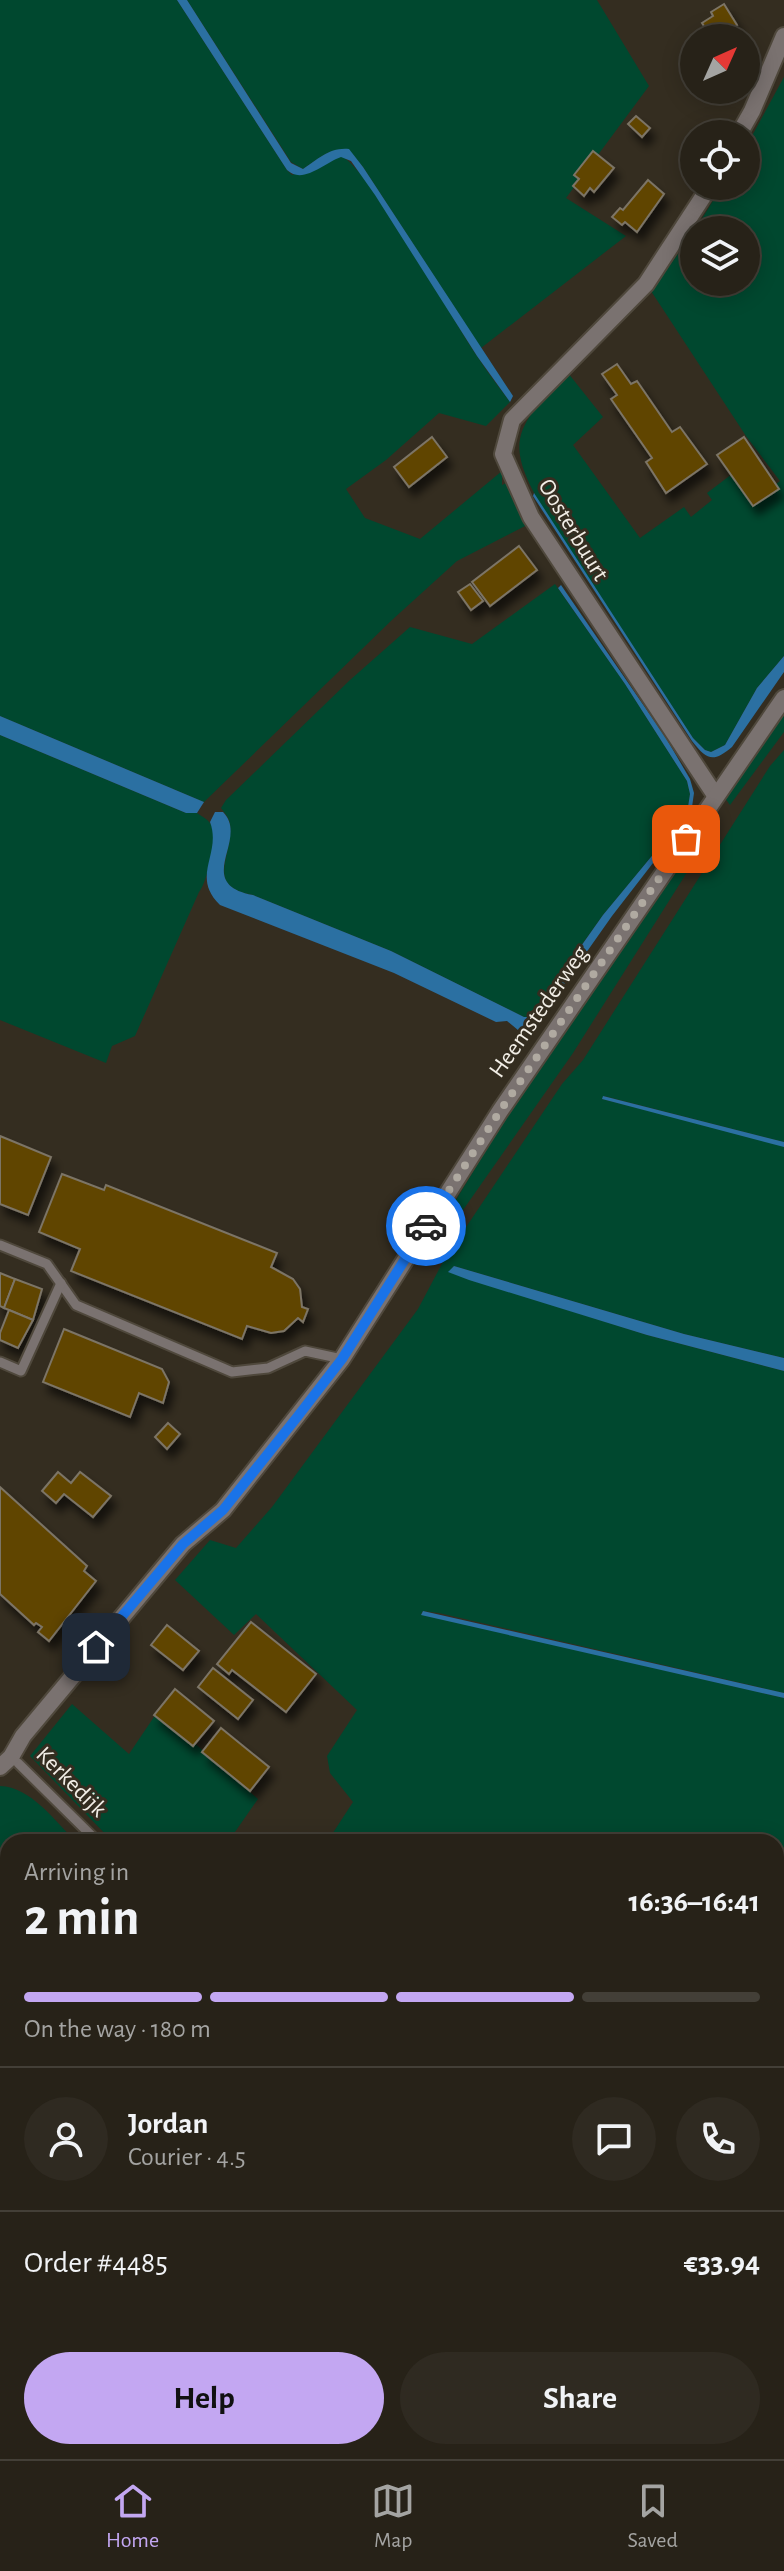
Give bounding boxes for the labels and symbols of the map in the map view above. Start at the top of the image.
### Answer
north arrow [680,24,760,104]
street label: Oosterbuurt [533,475,613,585]
pin [652,805,720,873]
street label: Heemstederweg [485,942,593,1082]
courier [386,1186,466,1266]
pin [62,1613,130,1681]
street label: Kerkedijk [31,1742,111,1822]

